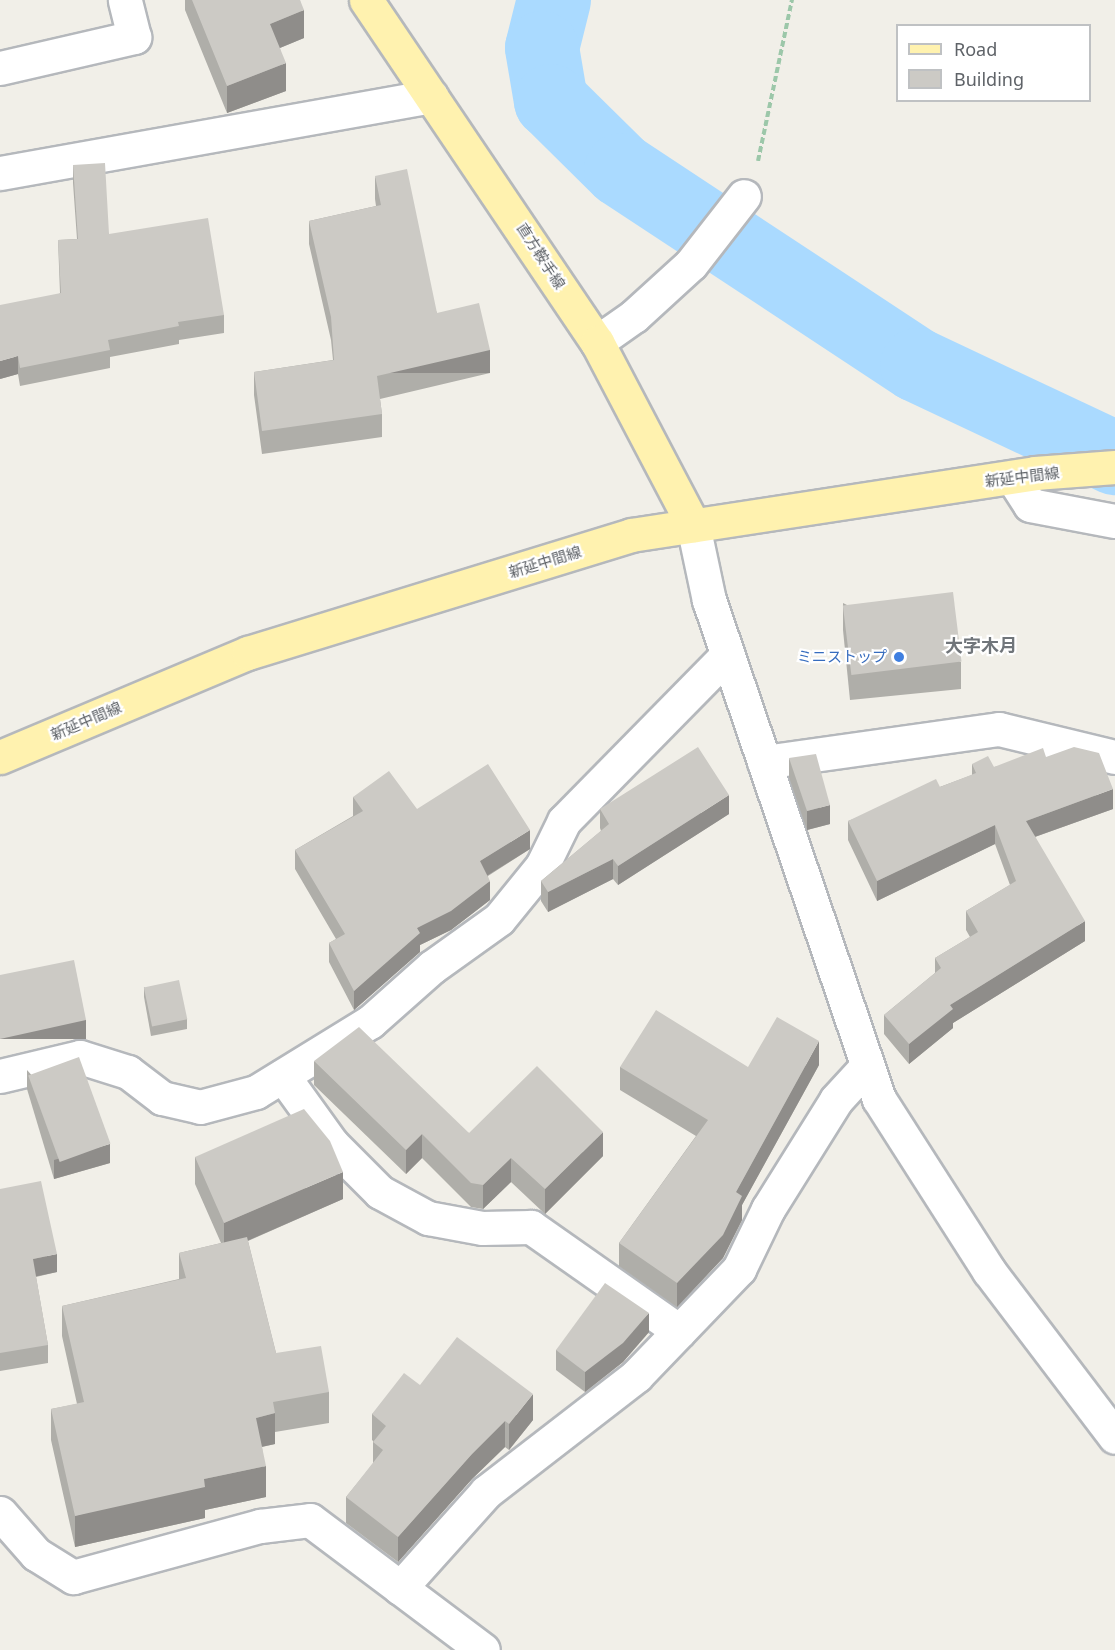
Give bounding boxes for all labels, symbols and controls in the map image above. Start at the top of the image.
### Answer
legend [896,24,1091,102]
text: Road [954,37,997,61]
text: Building [954,67,1024,91]
street label: 直方鞍手線 [513,220,569,292]
street label: 新延中間線 [984,463,1060,491]
street label: 新延中間線 [507,542,583,582]
district label: 大字木月 [945,634,1017,656]
place label: ミニストップ [797,648,887,666]
marker: ミニストップ [892,650,906,664]
street label: 新延中間線 [48,698,124,744]

